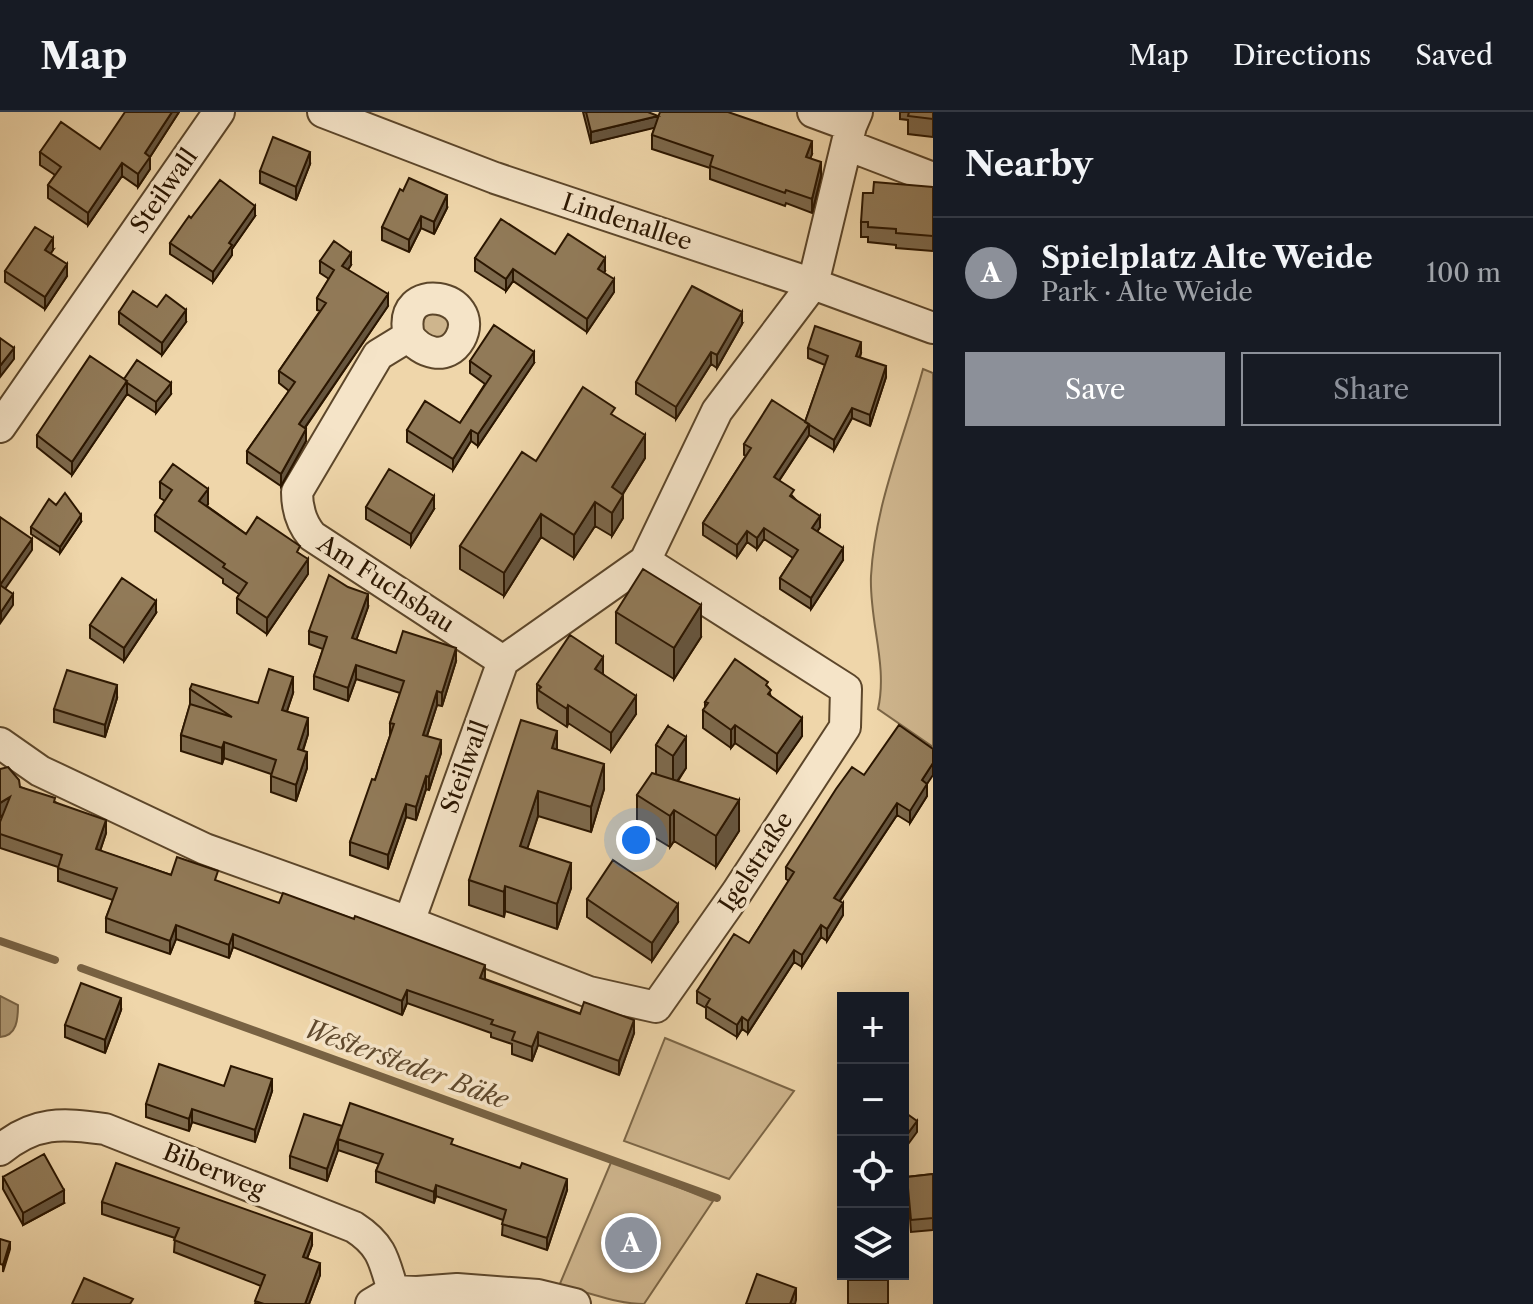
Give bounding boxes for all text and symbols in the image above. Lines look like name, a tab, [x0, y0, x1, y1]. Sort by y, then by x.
text: Map	[40, 32, 128, 79]
text: Map	[1129, 38, 1189, 72]
text: Directions	[1233, 38, 1371, 72]
text: Saved	[1415, 38, 1493, 72]
street label: Steilwall	[124, 143, 203, 239]
text: Nearby	[965, 143, 1093, 185]
street label: Lindenallee	[559, 187, 696, 256]
text: Spielplatz Alte Weide	[1041, 239, 1373, 276]
text: A	[981, 257, 1001, 289]
text: 100 m	[1426, 257, 1501, 289]
text: Park · Alte Weide	[1041, 276, 1253, 308]
button: Save	[965, 352, 1225, 426]
button: Share	[1241, 352, 1501, 426]
street label: Am Fuchsbau	[312, 528, 460, 639]
street label: Steilwall	[434, 716, 495, 817]
street label: Igelstraße	[713, 806, 799, 917]
your location	[616, 820, 656, 860]
map controls	[837, 992, 909, 1280]
button: +	[837, 992, 909, 1064]
water label: Westersteder Bäke	[299, 1012, 514, 1116]
button: −	[837, 1064, 909, 1136]
button: locate	[837, 1136, 909, 1208]
street label: Biberweg	[159, 1137, 270, 1204]
button: layers	[837, 1208, 909, 1280]
pin: A	[605, 1213, 657, 1273]

